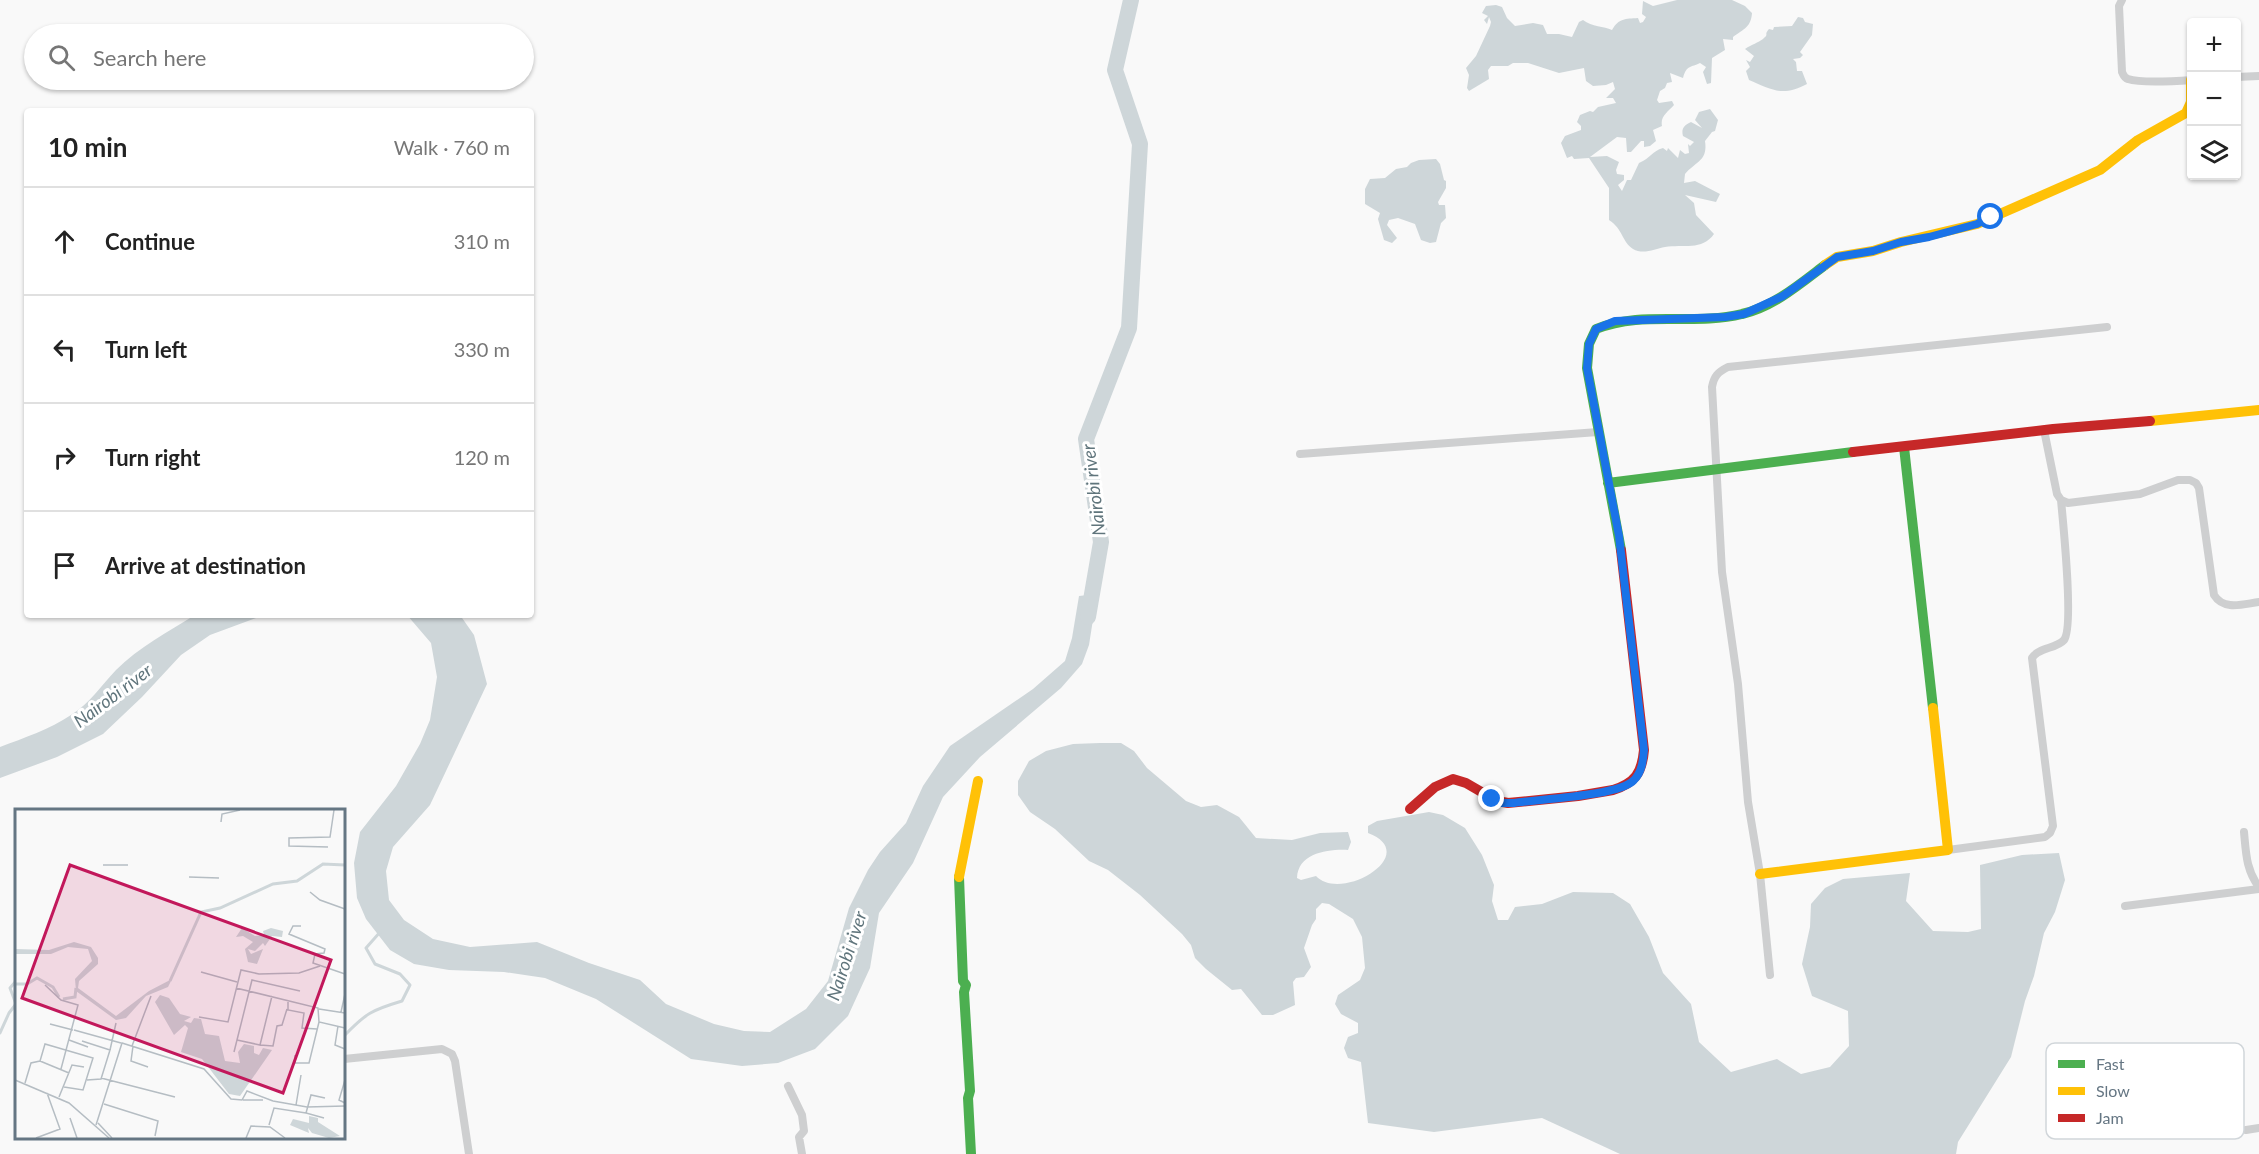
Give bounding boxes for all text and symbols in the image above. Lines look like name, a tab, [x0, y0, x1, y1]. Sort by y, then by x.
map controls	[2187, 18, 2241, 180]
button: +	[2187, 18, 2241, 72]
search box	[24, 24, 534, 90]
icon: search	[45, 41, 78, 74]
text: Search here	[93, 44, 206, 71]
button: −	[2187, 72, 2241, 126]
button: layers	[2187, 126, 2241, 180]
text: 10 min	[48, 131, 128, 163]
text: Walk · 760 m	[394, 135, 510, 159]
route start	[1977, 203, 2003, 229]
icon: ahead	[48, 225, 81, 258]
text: Continue	[105, 228, 195, 255]
text: 310 m	[454, 229, 510, 253]
icon: left	[48, 333, 81, 366]
text: Turn left	[105, 336, 187, 363]
text: 330 m	[454, 337, 510, 361]
icon: right	[48, 441, 81, 474]
water label: Nairobi river	[1076, 442, 1110, 537]
text: Turn right	[105, 444, 200, 471]
text: 120 m	[454, 445, 510, 469]
icon: arrive	[48, 549, 81, 582]
text: Arrive at destination	[105, 552, 306, 579]
water label: Nairobi river	[69, 658, 157, 732]
route end	[1478, 785, 1504, 811]
inset map	[15, 809, 345, 1139]
water label: Nairobi river	[821, 908, 871, 1003]
legend	[2046, 1043, 2244, 1139]
text: Fast	[2096, 1054, 2125, 1073]
text: Slow	[2096, 1081, 2130, 1100]
text: Jam	[2096, 1108, 2124, 1127]

